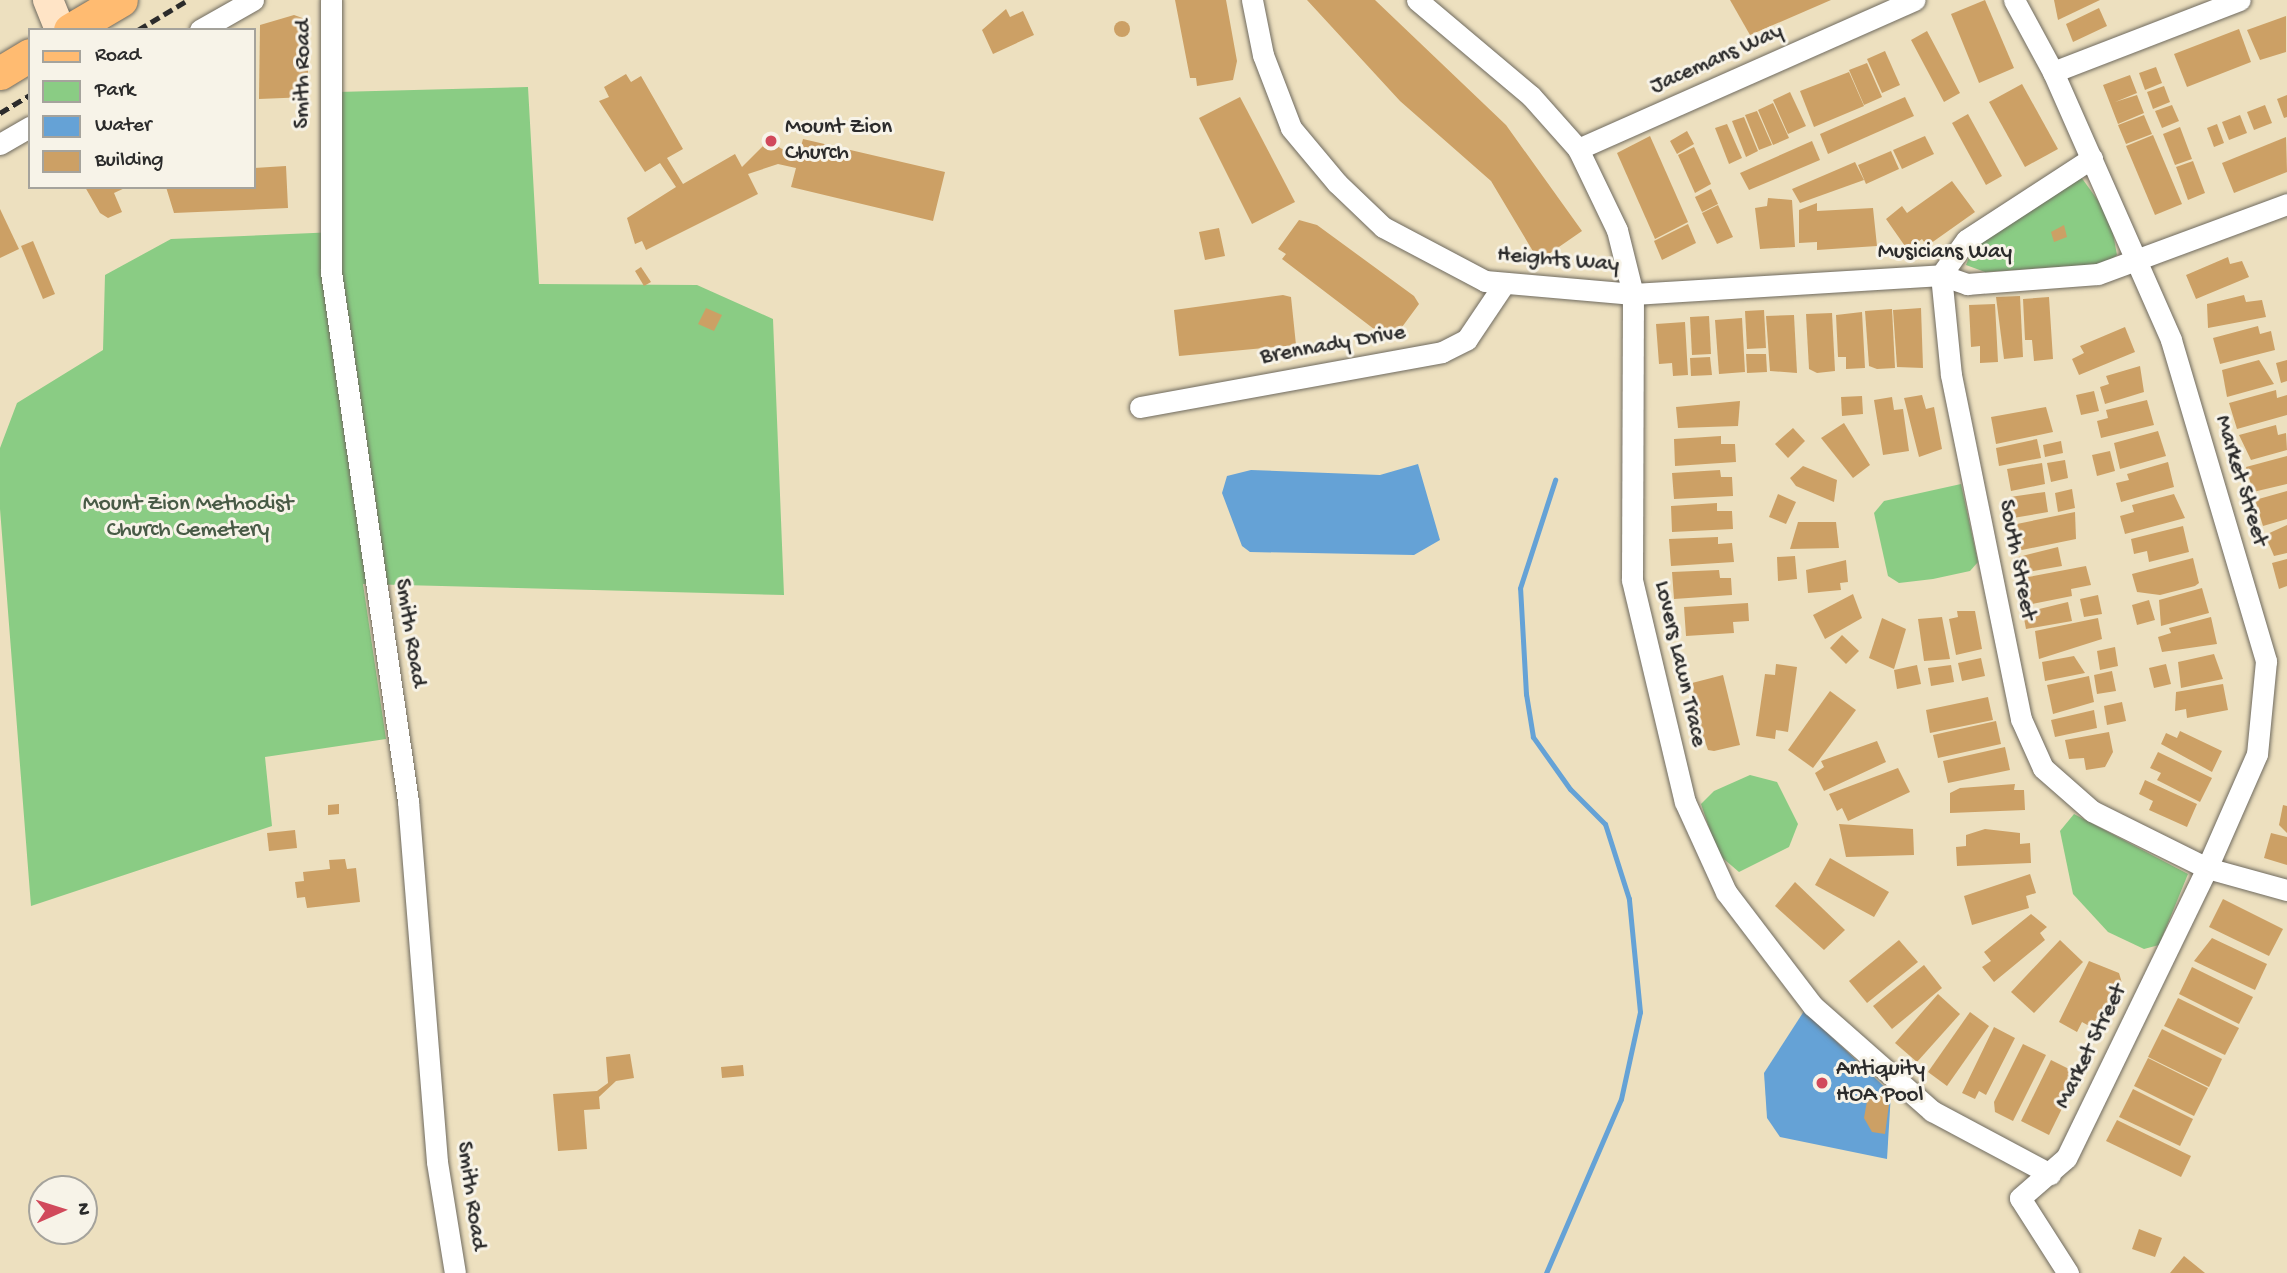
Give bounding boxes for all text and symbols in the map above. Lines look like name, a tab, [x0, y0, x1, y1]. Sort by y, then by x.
street label: Jacemans Way	[1646, 18, 1788, 102]
street label: Smith Road	[289, 19, 319, 129]
legend	[28, 28, 256, 189]
text: Road	[95, 44, 141, 69]
text: Park	[95, 79, 135, 104]
text: Water	[95, 114, 151, 139]
place label: Mount Zion Church	[785, 114, 892, 168]
marker: Mount Zion Church	[763, 133, 779, 149]
text: Building	[95, 149, 164, 174]
street label: Musicians Way	[1878, 239, 2012, 267]
street label: Heights Way	[1496, 242, 1620, 280]
street label: Brennady Drive	[1258, 320, 1408, 372]
street label: Market Street	[2207, 412, 2273, 550]
park label: Mount Zion Methodist Church Cemetery	[83, 491, 293, 545]
street label: South Street	[1991, 498, 2041, 622]
street label: Smith Road	[387, 577, 431, 689]
street label: Lovers Lawn Trace	[1647, 578, 1711, 750]
street label: Market Street	[2050, 980, 2134, 1114]
place label: Antiquity HOA Pool	[1836, 1056, 1925, 1110]
marker: Antiquity HOA Pool	[1814, 1075, 1830, 1091]
street label: Smith Road	[449, 1140, 491, 1252]
north arrow	[28, 1175, 98, 1245]
text: N	[71, 1202, 94, 1216]

